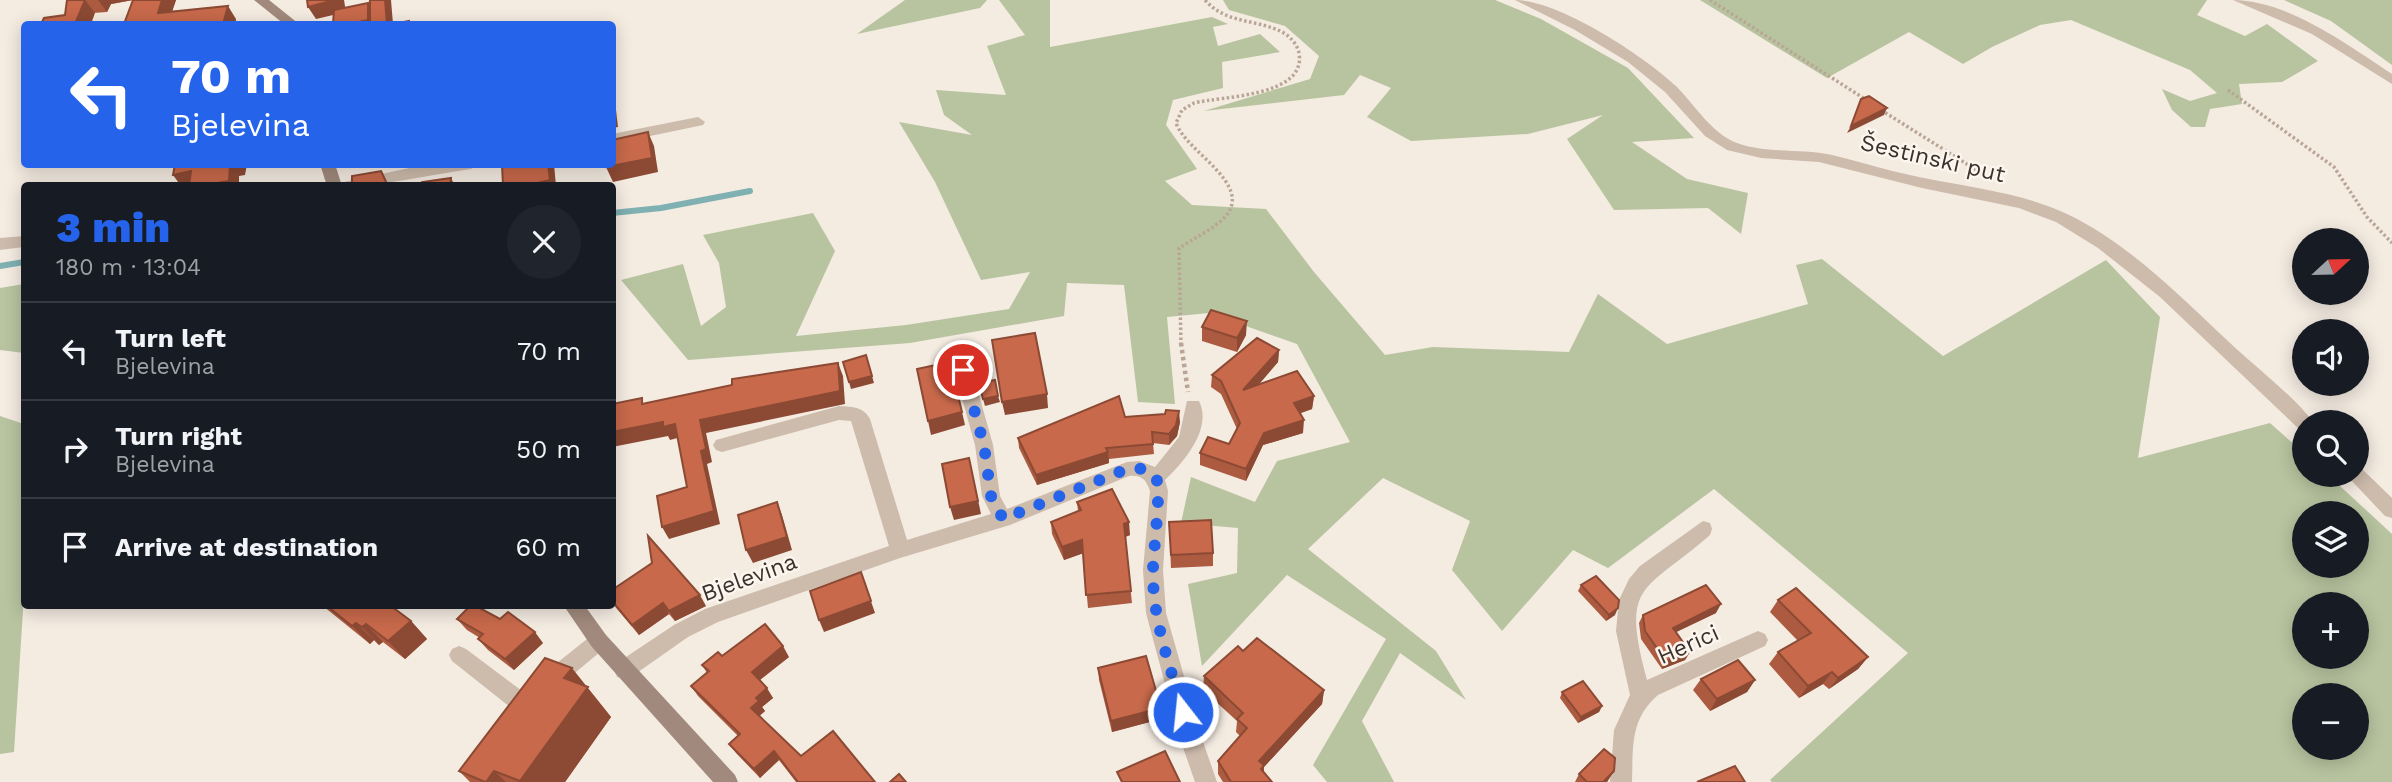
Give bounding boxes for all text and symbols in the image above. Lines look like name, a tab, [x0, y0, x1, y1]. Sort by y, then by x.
text: 70 m	[171, 47, 291, 105]
icon: left	[56, 49, 147, 140]
text: Bjelevina	[171, 106, 310, 144]
street label: Šestinski put	[1858, 128, 2008, 188]
text: 3 min	[56, 203, 170, 252]
button: close	[507, 205, 581, 279]
north arrow	[2292, 228, 2370, 304]
map controls	[2292, 228, 2369, 760]
text: 180 m · 13:04	[56, 254, 201, 281]
button: sound	[2292, 319, 2369, 396]
text: Turn left	[115, 323, 226, 353]
icon: left	[56, 332, 94, 370]
text: 70 m	[517, 336, 581, 366]
pin	[933, 340, 993, 400]
icon: arrive	[944, 351, 982, 389]
text: Bjelevina	[115, 353, 215, 380]
button: search	[2292, 410, 2369, 487]
text: Turn right	[115, 421, 242, 451]
icon: right	[56, 430, 94, 468]
text: 50 m	[516, 434, 581, 464]
text: Bjelevina	[115, 451, 215, 478]
button: layers	[2292, 501, 2369, 578]
icon: arrive	[56, 528, 94, 566]
text: Arrive at destination	[115, 532, 378, 562]
text: 60 m	[515, 532, 581, 562]
street label: Bjelevina	[698, 548, 801, 607]
button: +	[2292, 592, 2369, 669]
street label: Herici	[1653, 619, 1723, 670]
position arrow	[1146, 675, 1220, 749]
button: −	[2292, 683, 2369, 760]

